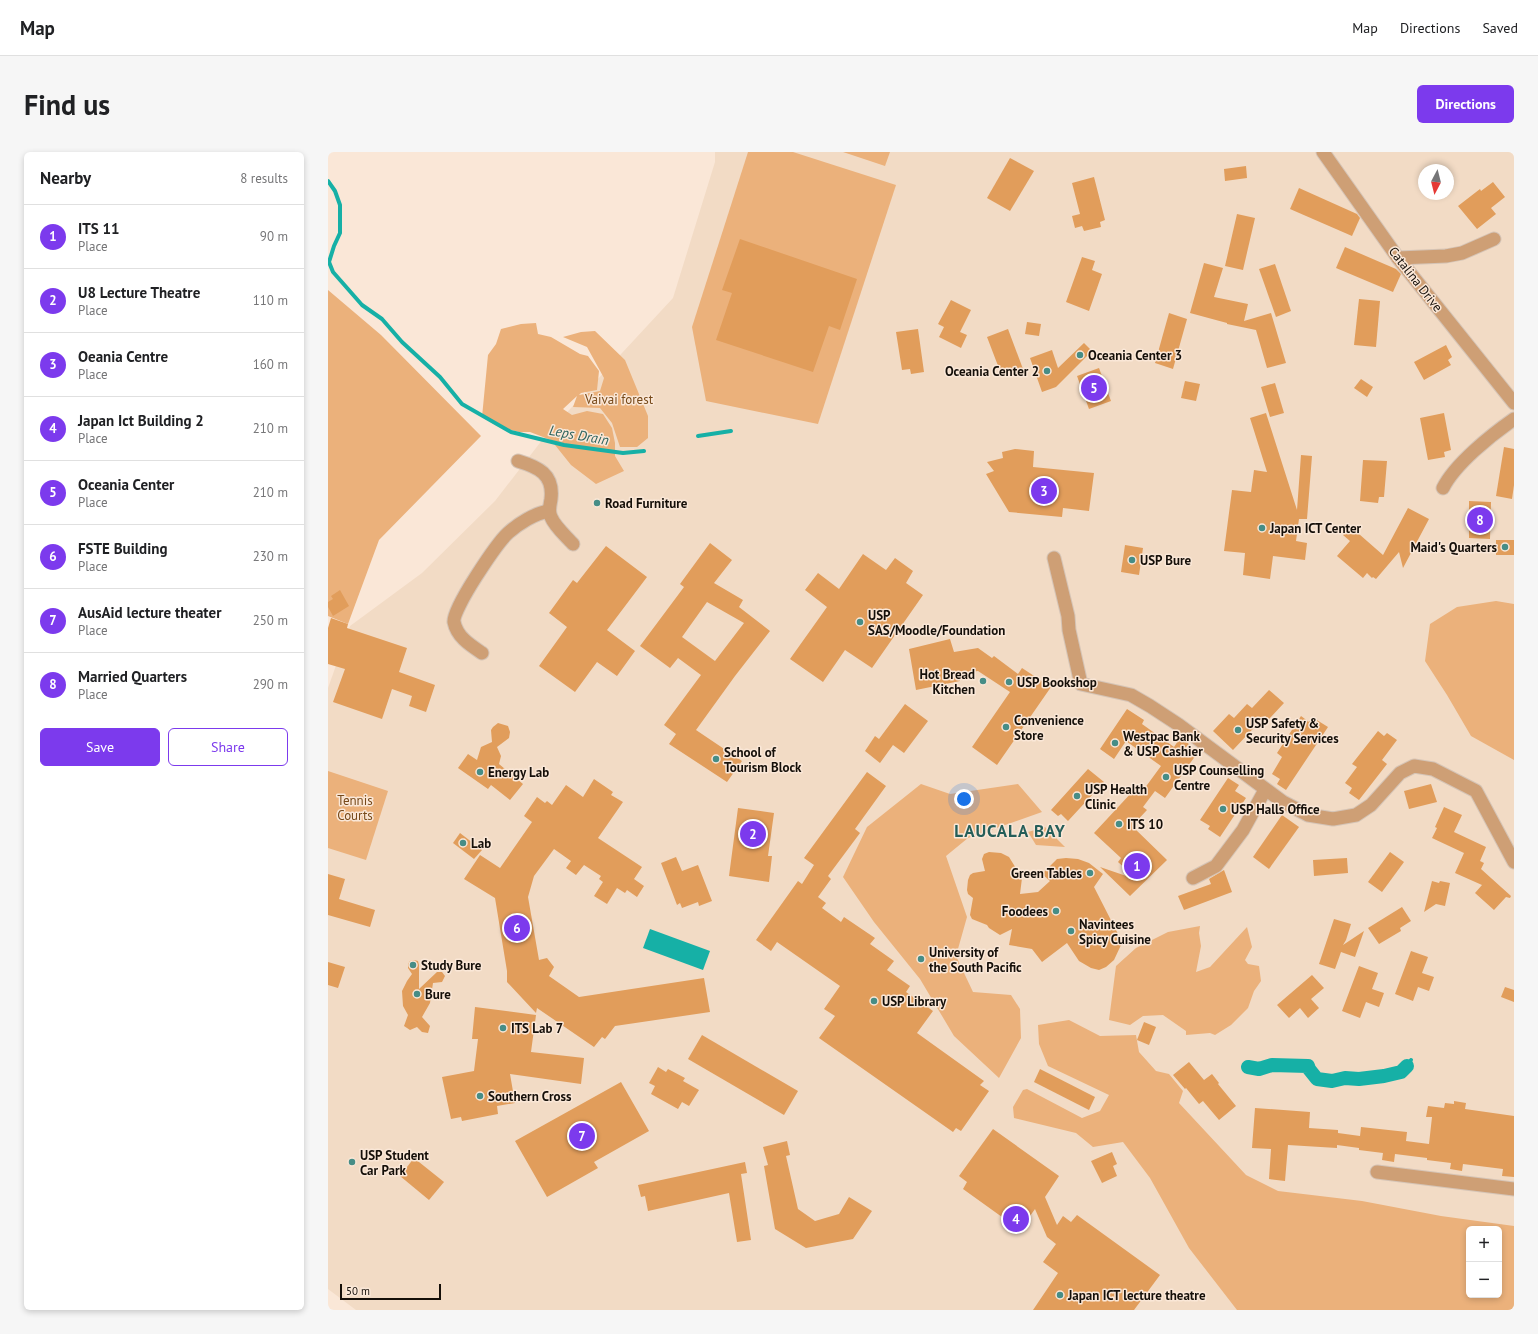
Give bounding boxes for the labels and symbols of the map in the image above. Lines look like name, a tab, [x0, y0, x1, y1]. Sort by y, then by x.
north arrow	[1418, 164, 1454, 200]
street label: Catalina Drive	[1385, 243, 1446, 315]
place label: Oceania Center 3	[1088, 347, 1182, 364]
marker: Oceania Center 3	[1075, 350, 1085, 360]
place label: Oceania Center 2	[945, 363, 1039, 380]
marker: Oceania Center 2	[1042, 366, 1052, 376]
pin: 5	[1081, 373, 1107, 403]
park label: Vaivai forest	[584, 391, 654, 408]
water label: Leps Drain	[548, 421, 610, 449]
pin: 3	[1031, 476, 1057, 506]
place label: Road Furniture	[605, 495, 688, 512]
marker: Road Furniture	[592, 498, 602, 508]
pin: 8	[1467, 505, 1493, 535]
place label: Japan ICT Center	[1269, 520, 1362, 537]
marker: Japan ICT Center	[1257, 523, 1267, 533]
place label: Maid's Quarters	[1410, 539, 1498, 556]
marker: Maid's Quarters	[1500, 542, 1510, 552]
place label: USP Bure	[1140, 552, 1191, 569]
marker: USP Bure	[1127, 555, 1137, 565]
place label: USP SAS/Moodle/Foundation	[868, 607, 1005, 639]
marker: USP SAS/Moodle/Foundation	[855, 617, 865, 627]
place label: Hot Bread Kitchen	[919, 666, 975, 698]
place label: USP Bookshop	[1017, 674, 1097, 691]
marker: Hot Bread Kitchen	[978, 676, 988, 686]
marker: USP Bookshop	[1004, 677, 1014, 687]
place label: Convenience Store	[1014, 712, 1084, 744]
place label: USP Safety & Security Services	[1246, 715, 1339, 747]
marker: Convenience Store	[1001, 722, 1011, 732]
marker: USP Safety & Security Services	[1233, 725, 1243, 735]
place label: Westpac Bank & USP Cashier	[1123, 728, 1203, 760]
marker: Westpac Bank & USP Cashier	[1110, 738, 1120, 748]
place label: School of Tourism Block	[724, 744, 802, 776]
marker: School of Tourism Block	[711, 754, 721, 764]
place label: USP Counselling Centre	[1174, 762, 1264, 794]
place label: Energy Lab	[488, 764, 549, 781]
marker: Energy Lab	[475, 767, 485, 777]
marker: USP Counselling Centre	[1161, 772, 1171, 782]
place label: USP Health Clinic	[1085, 781, 1147, 813]
your location	[954, 789, 974, 809]
marker: USP Health Clinic	[1072, 791, 1082, 801]
park label: Tennis Courts	[337, 792, 373, 824]
place label: USP Halls Office	[1231, 801, 1320, 818]
marker: USP Halls Office	[1218, 804, 1228, 814]
place label: ITS 10	[1127, 816, 1163, 833]
pin: 2	[740, 819, 766, 849]
marker: ITS 10	[1114, 819, 1124, 829]
district label: LAUCALA BAY	[954, 820, 1066, 842]
place label: Lab	[471, 835, 491, 852]
marker: Lab	[458, 838, 468, 848]
pin: 1	[1124, 851, 1150, 881]
place label: Green Tables	[1011, 865, 1082, 882]
marker: Green Tables	[1085, 868, 1095, 878]
place label: Foodees	[1002, 903, 1049, 920]
marker: Foodees	[1051, 906, 1061, 916]
pin: 6	[504, 913, 530, 943]
place label: Navintees Spicy Cuisine	[1079, 916, 1151, 948]
marker: Navintees Spicy Cuisine	[1066, 926, 1076, 936]
place label: University of the South Pacific	[929, 944, 1022, 976]
marker: University of the South Pacific	[916, 954, 926, 964]
place label: Study Bure	[421, 957, 482, 974]
marker: Study Bure	[408, 960, 418, 970]
place label: Bure	[425, 986, 451, 1003]
marker: Bure	[412, 989, 422, 999]
place label: USP Library	[882, 993, 947, 1010]
marker: USP Library	[869, 996, 879, 1006]
place label: ITS Lab 7	[511, 1020, 563, 1037]
marker: ITS Lab 7	[498, 1023, 508, 1033]
place label: Southern Cross	[488, 1088, 572, 1105]
marker: Southern Cross	[475, 1091, 485, 1101]
pin: 7	[569, 1121, 595, 1151]
place label: USP Student Car Park	[360, 1147, 429, 1179]
marker: USP Student Car Park	[347, 1157, 357, 1167]
pin: 4	[1003, 1204, 1029, 1234]
scale bar	[340, 1282, 441, 1301]
place label: Japan ICT lecture theatre	[1067, 1287, 1206, 1304]
marker: Japan ICT lecture theatre	[1055, 1290, 1065, 1300]

